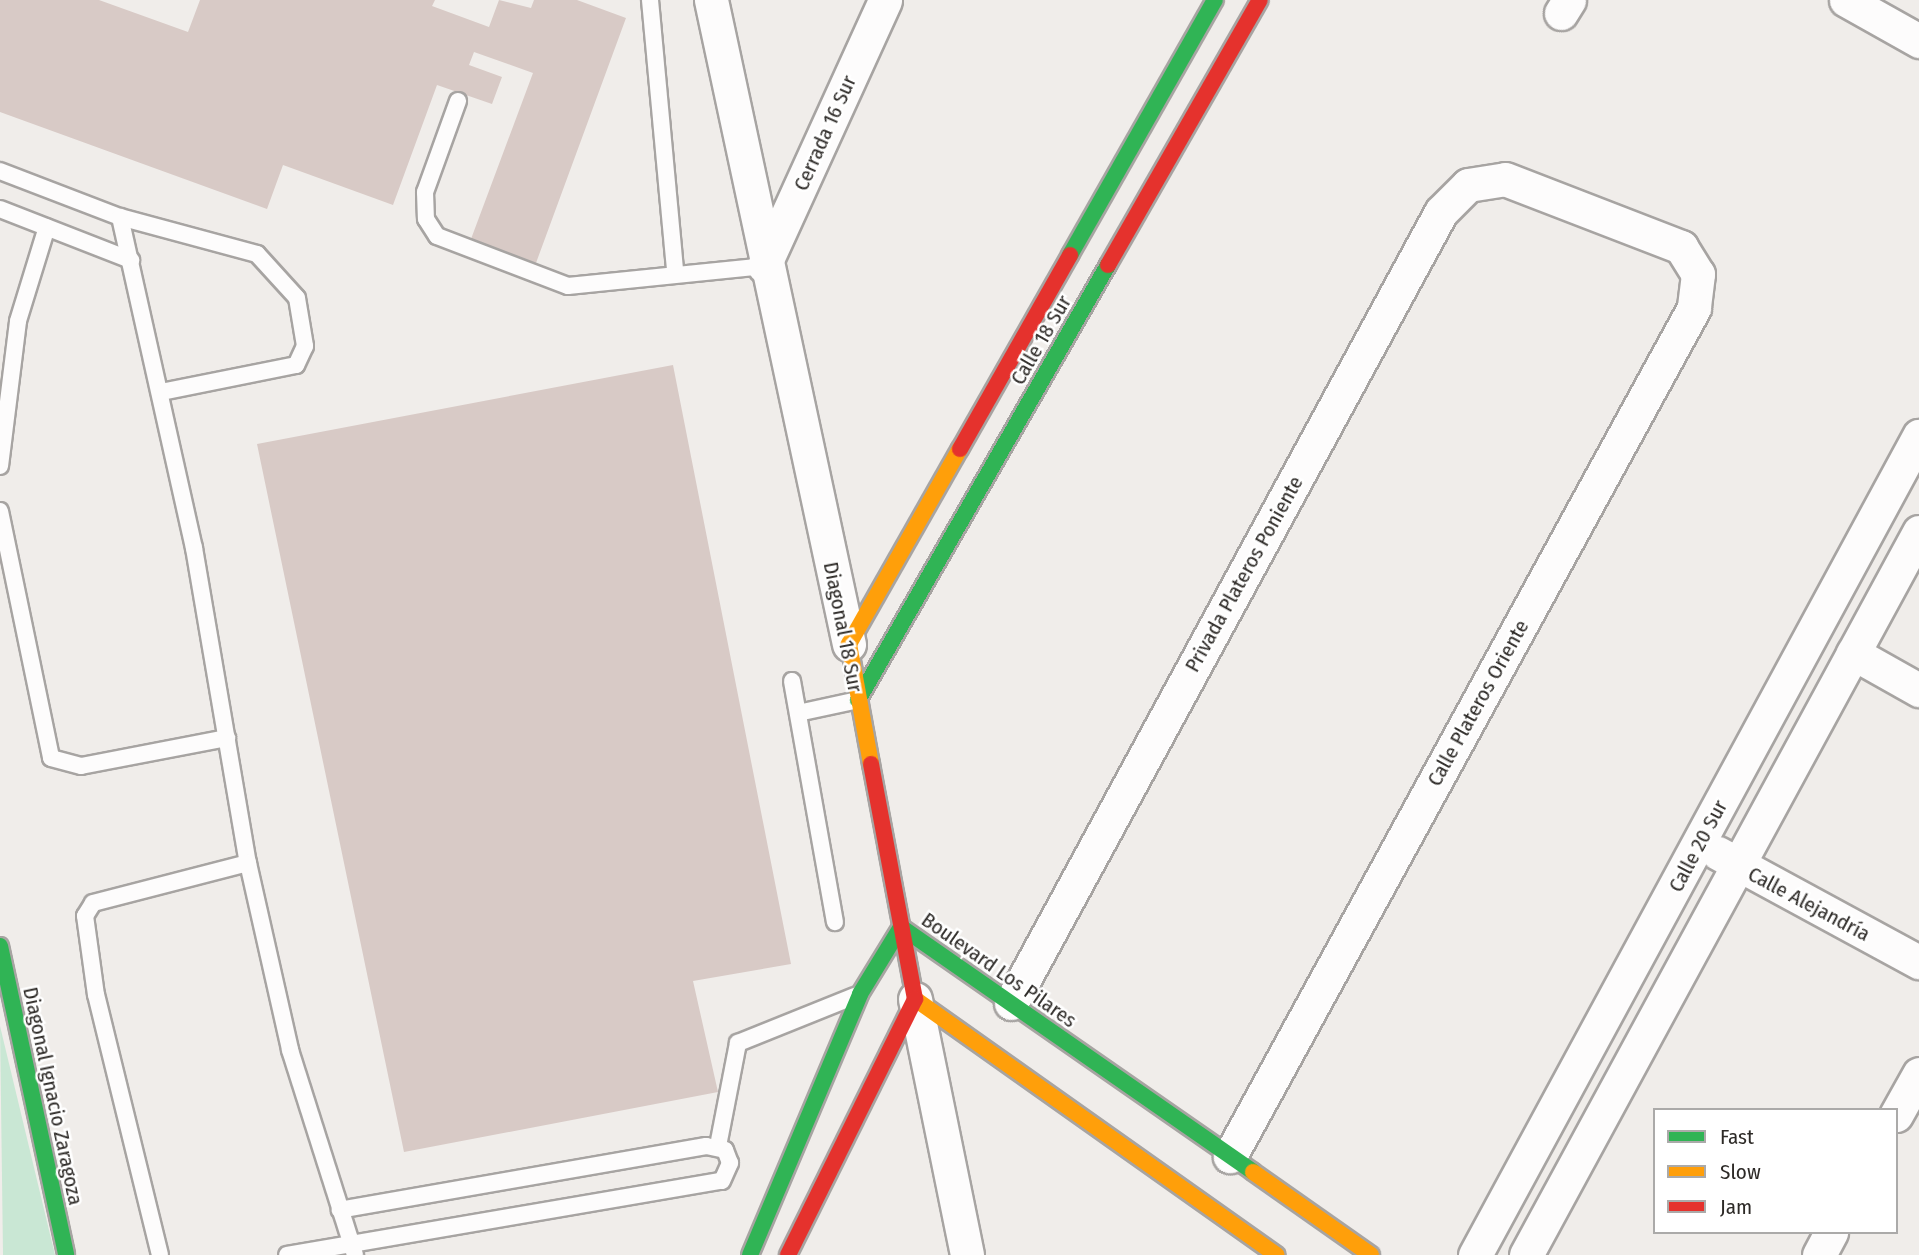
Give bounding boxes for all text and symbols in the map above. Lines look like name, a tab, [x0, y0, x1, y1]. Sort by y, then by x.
street label: Cerrada 16 Sur	[788, 71, 862, 195]
street label: Calle 18 Sur	[1005, 291, 1077, 389]
street label: Privada Plateros Poniente	[1180, 472, 1308, 676]
street label: Diagonal 18 Sur	[818, 560, 868, 694]
street label: Calle Plateros Oriente	[1422, 615, 1534, 791]
street label: Calle 20 Sur	[1663, 796, 1733, 896]
street label: Calle Alejandría	[1744, 861, 1874, 947]
street label: Boulevard Los Pilares	[917, 907, 1081, 1033]
street label: Diagonal Ignacio Zaragoza	[18, 985, 88, 1207]
legend	[1653, 1108, 1898, 1234]
text: Fast	[1720, 1124, 1754, 1150]
text: Slow	[1720, 1159, 1761, 1185]
text: Jam	[1720, 1194, 1752, 1220]

